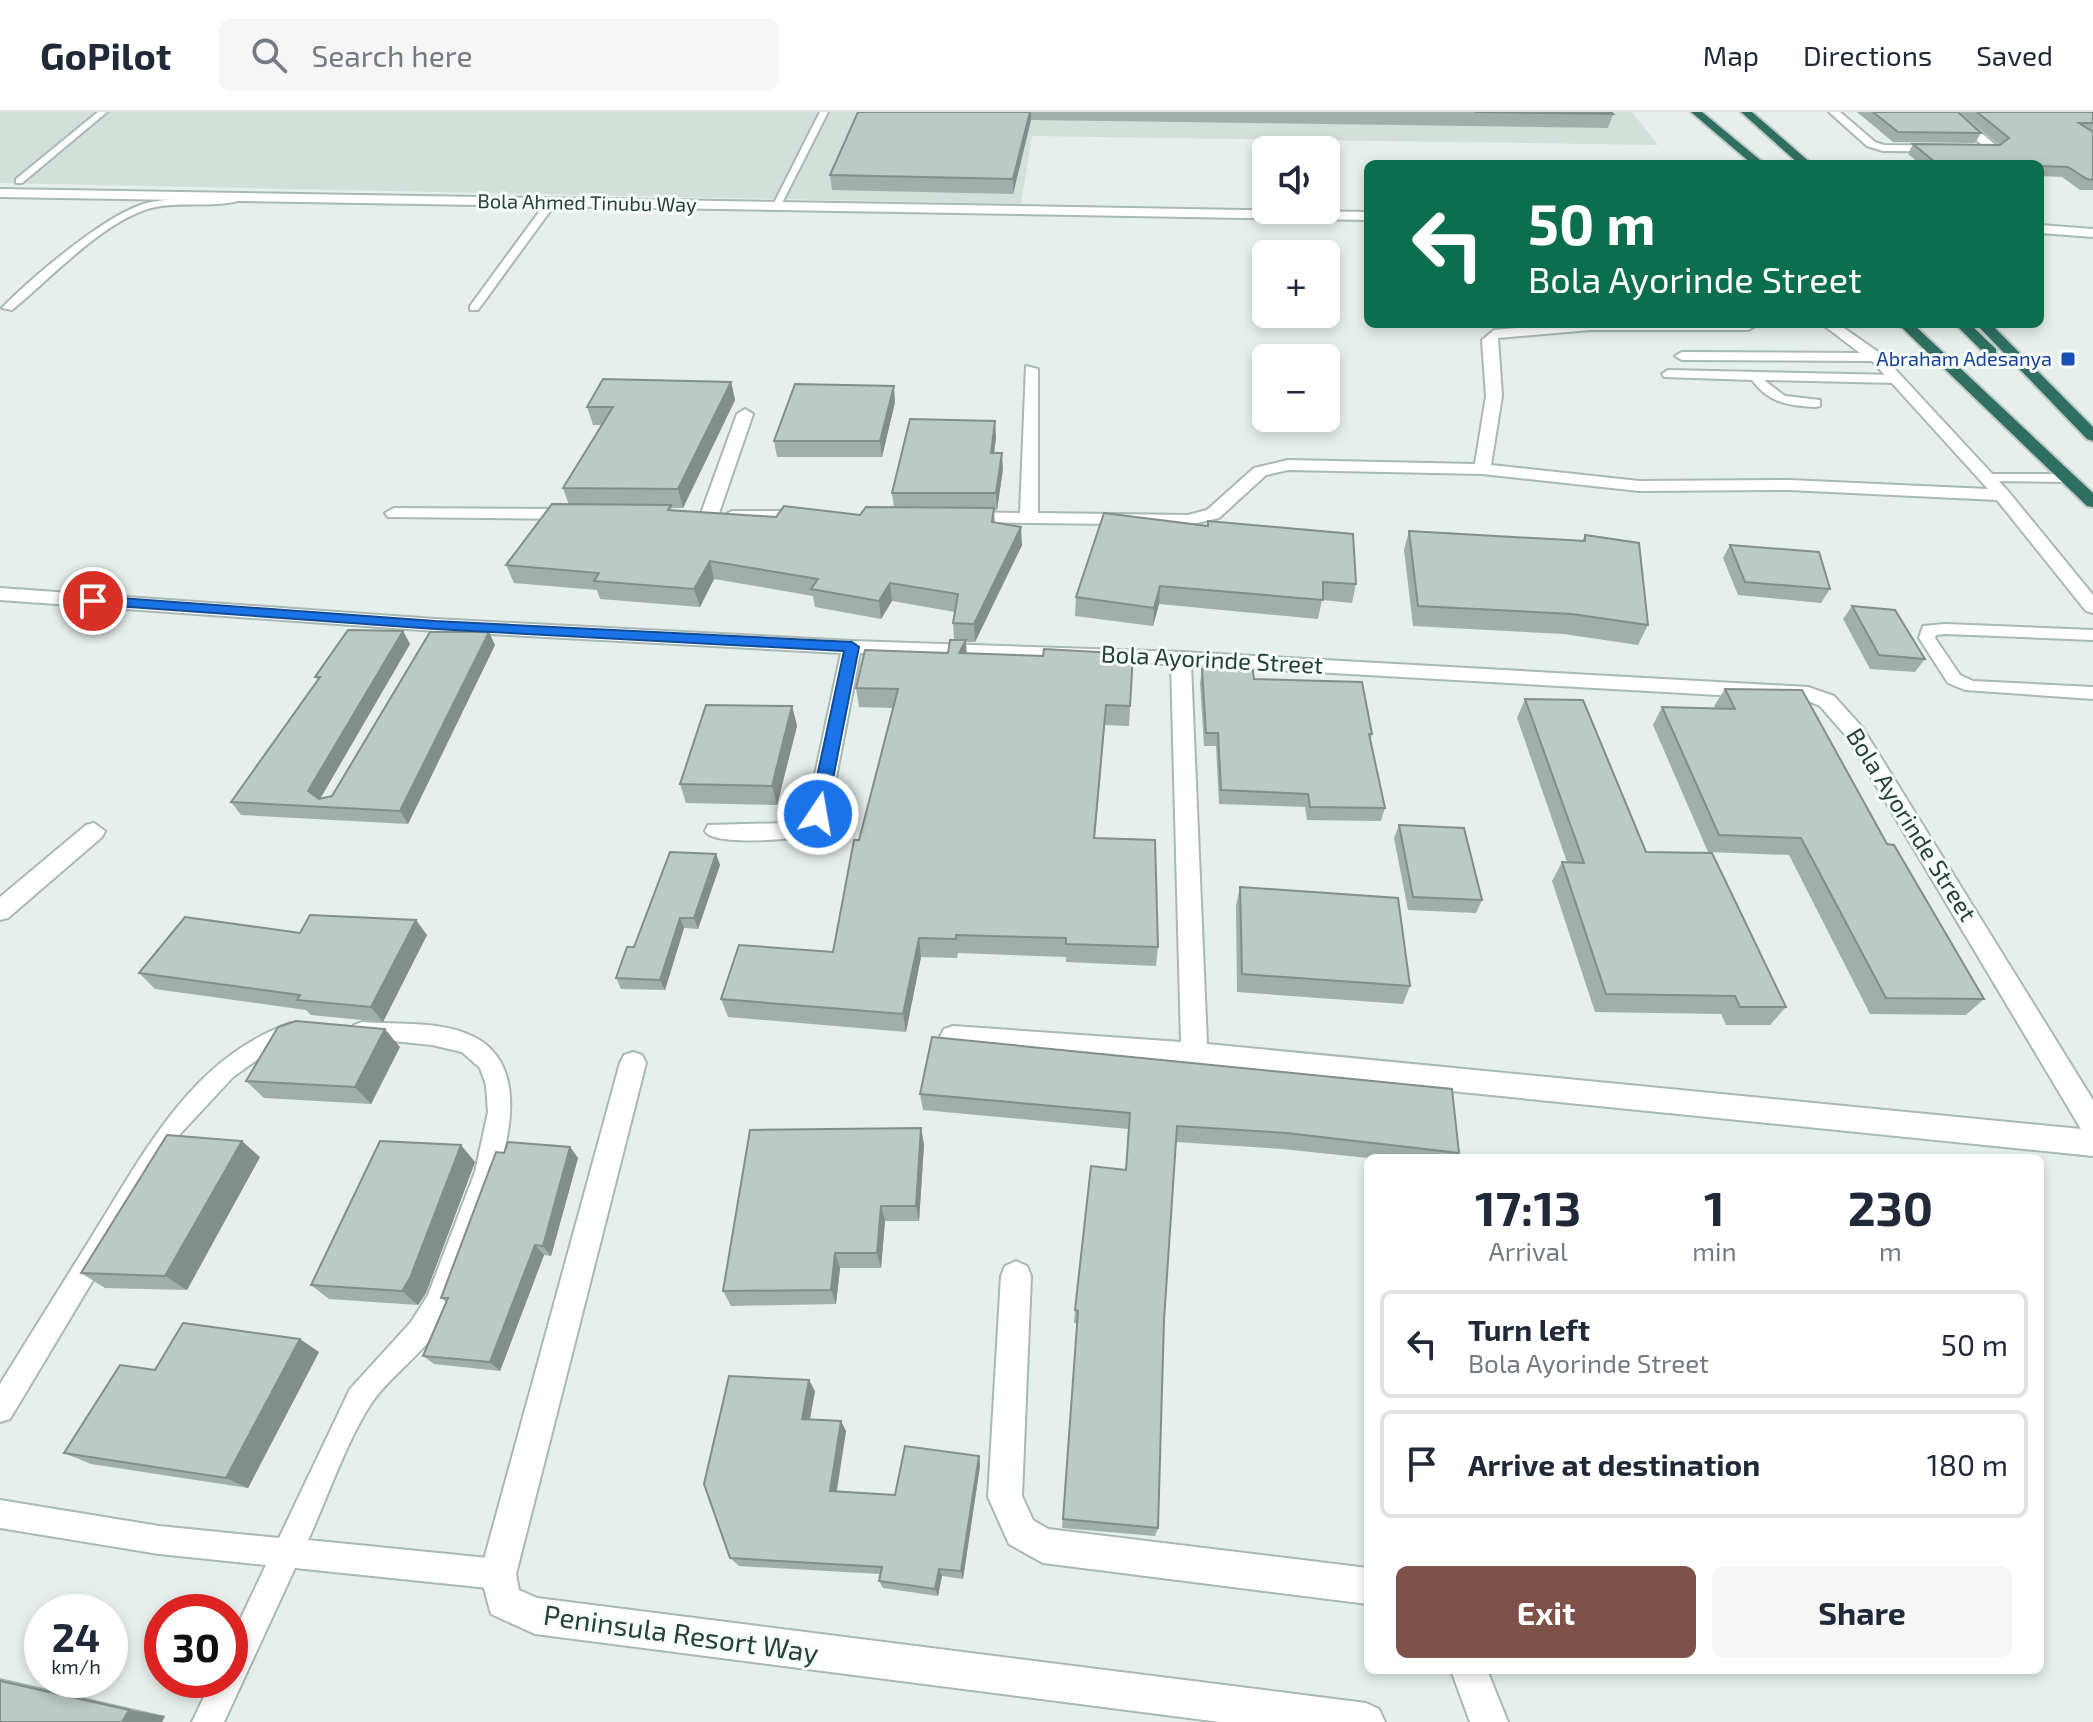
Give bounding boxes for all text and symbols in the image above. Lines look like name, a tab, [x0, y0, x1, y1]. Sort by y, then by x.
search box	[219, 19, 779, 91]
text: GoPilot	[40, 32, 171, 78]
icon: search	[247, 33, 291, 77]
text: Search here	[311, 37, 473, 73]
text: Map	[1703, 38, 1759, 72]
text: Directions	[1803, 38, 1932, 72]
text: Saved	[1976, 38, 2053, 72]
map controls	[1252, 136, 1340, 432]
button: sound	[1252, 136, 1340, 224]
street label: Bola Ahmed Tinubu Way	[477, 188, 697, 216]
text: 50 m	[1528, 189, 1656, 256]
icon: left	[1396, 192, 1500, 296]
button: +	[1252, 240, 1340, 328]
text: Bola Ayorinde Street	[1528, 257, 1862, 300]
button: −	[1252, 344, 1340, 432]
place label: Abraham Adesanya	[1876, 346, 2052, 370]
marker: Abraham Adesanya	[2059, 350, 2077, 368]
pin	[59, 567, 127, 635]
icon: arrive	[71, 579, 115, 623]
street label: Bola Ayorinde Street	[1100, 638, 1324, 679]
street label: Bola Ayorinde Street	[1841, 722, 1984, 926]
position arrow	[776, 772, 860, 856]
text: 17:13	[1475, 1178, 1581, 1236]
text: 1	[1704, 1178, 1725, 1236]
text: 230	[1848, 1178, 1933, 1236]
text: Arrival	[1489, 1235, 1568, 1266]
text: min	[1692, 1235, 1737, 1266]
text: m	[1879, 1235, 1902, 1266]
text: Turn left	[1468, 1311, 1590, 1347]
icon: left	[1400, 1322, 1444, 1366]
text: 50 m	[1941, 1326, 2008, 1362]
text: Bola Ayorinde Street	[1468, 1347, 1709, 1378]
icon: arrive	[1400, 1442, 1444, 1486]
text: Arrive at destination	[1468, 1446, 1760, 1482]
text: 180 m	[1927, 1446, 2008, 1482]
button: Exit	[1396, 1566, 1696, 1658]
button: Share	[1712, 1566, 2012, 1658]
speed limit sign: 30	[144, 1594, 248, 1698]
street label: Peninsula Resort Way	[541, 1597, 821, 1669]
text: 24	[52, 1612, 100, 1660]
text: km/h	[51, 1654, 101, 1678]

